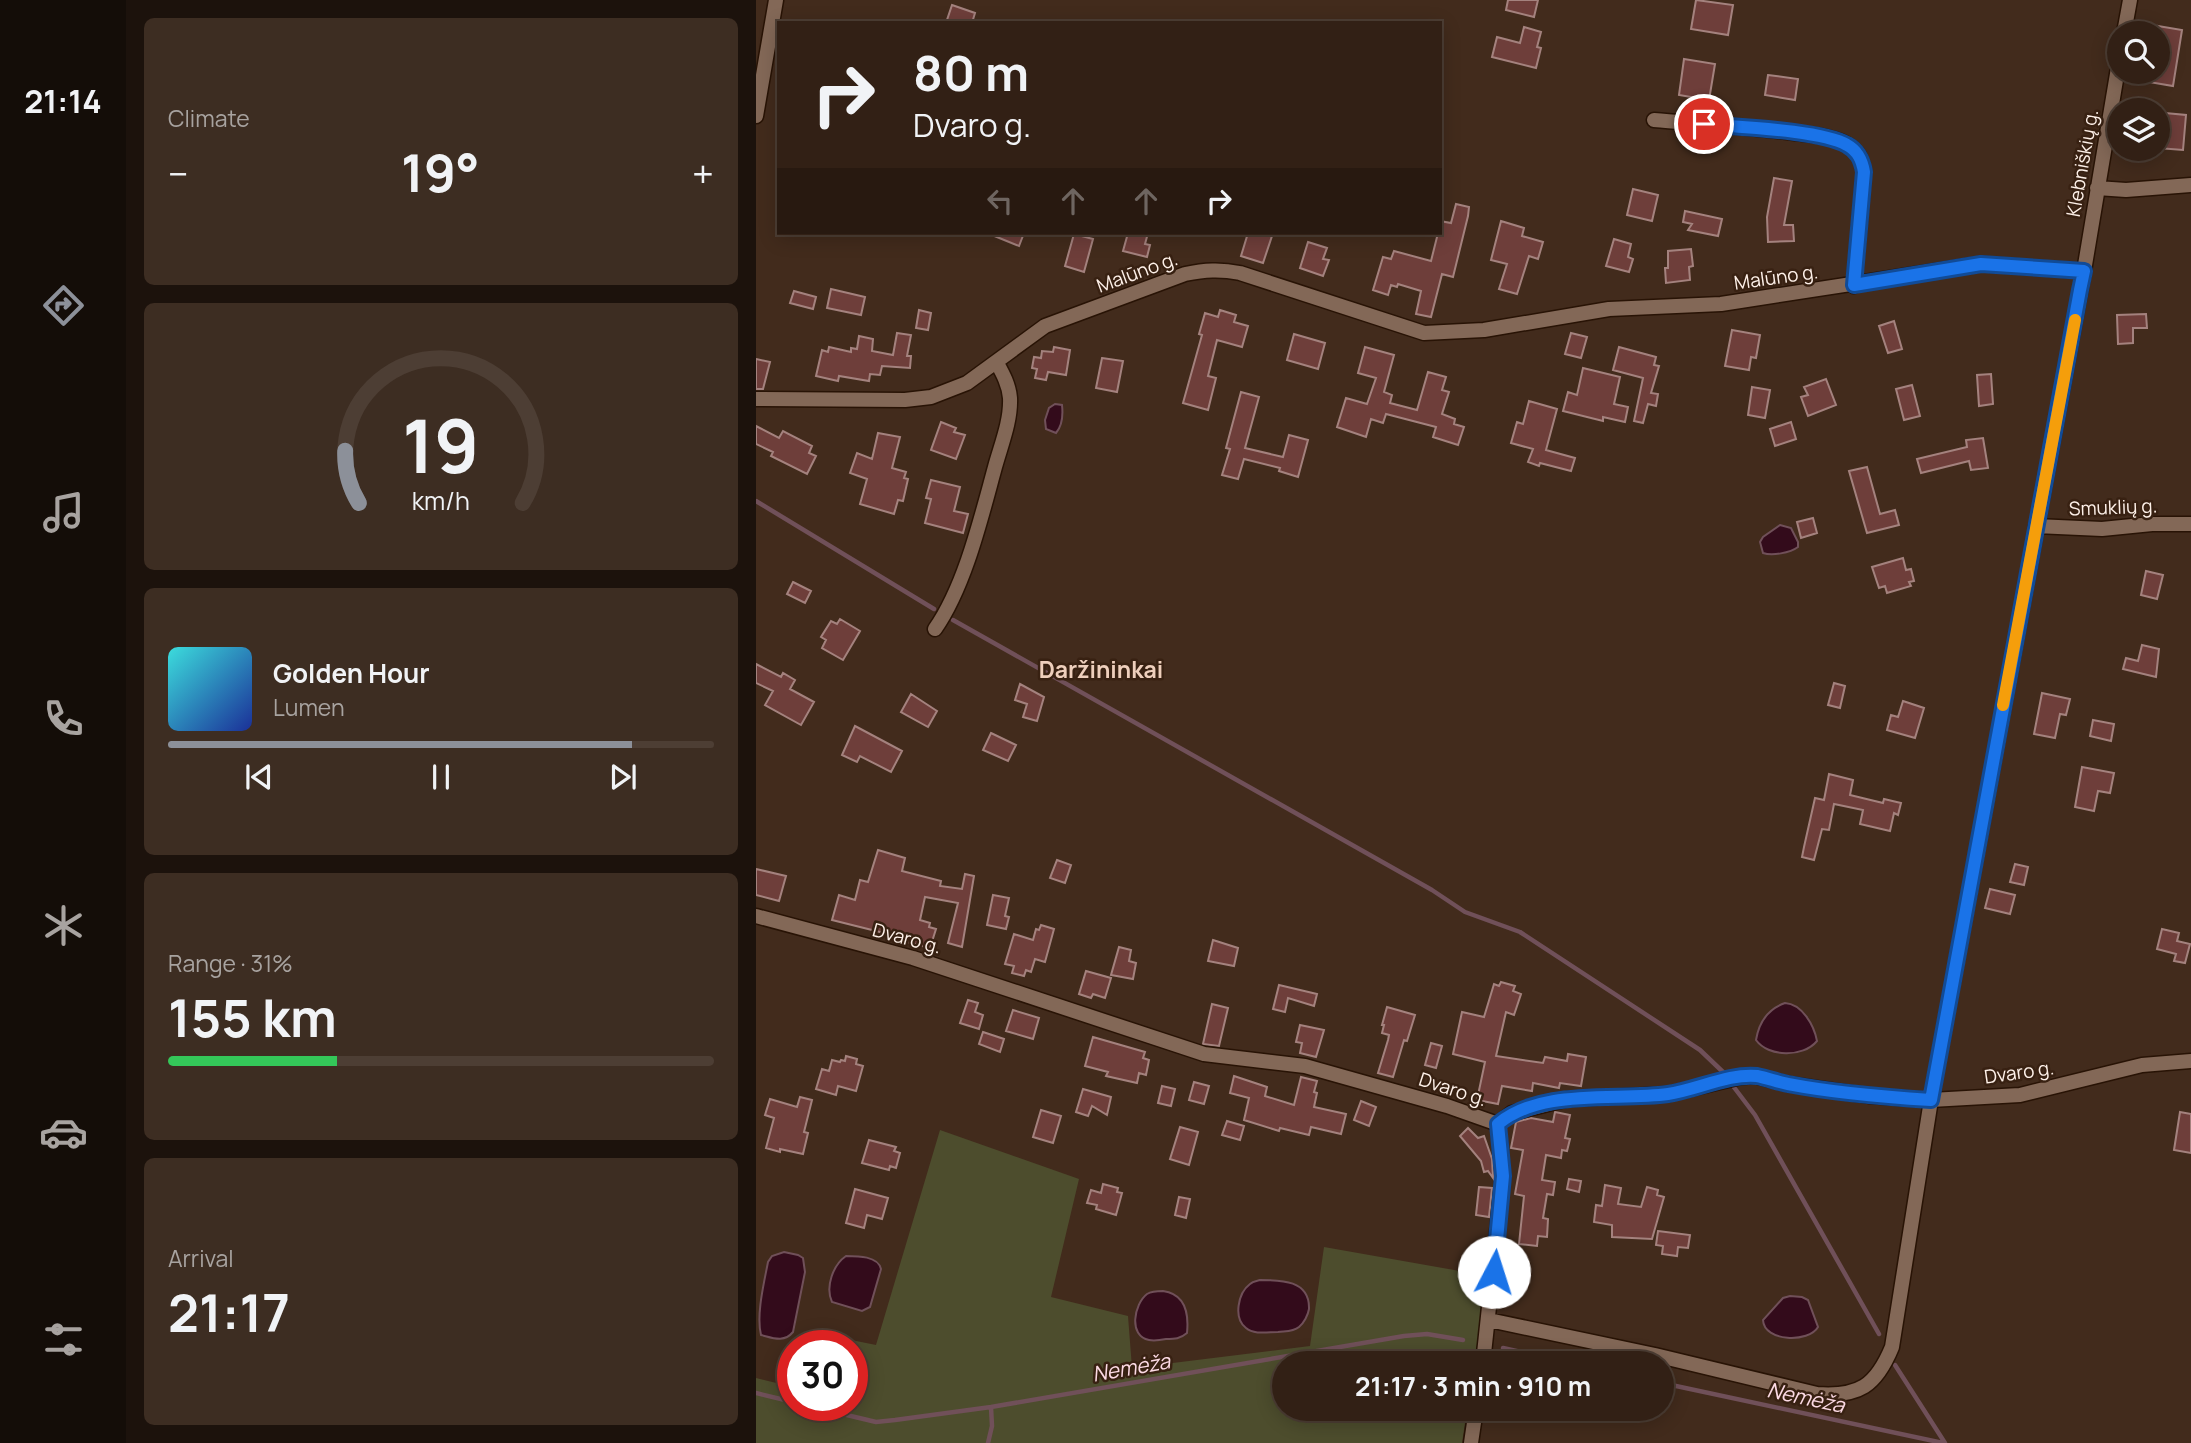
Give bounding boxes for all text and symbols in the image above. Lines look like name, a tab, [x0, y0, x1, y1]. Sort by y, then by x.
map controls	[2107, 21, 2170, 161]
button: search	[2107, 21, 2170, 84]
text: 80 m	[913, 39, 1029, 106]
icon: right	[798, 49, 889, 140]
text: 21:14	[24, 79, 102, 123]
pin	[1674, 94, 1734, 154]
button: layers	[2107, 98, 2170, 161]
text: Climate	[168, 102, 250, 134]
text: Dvaro g.	[913, 103, 1031, 147]
icon: arrive	[1685, 105, 1723, 143]
street label: Klebniškių g.	[2060, 107, 2104, 219]
text: 19°	[401, 137, 480, 208]
text: −	[168, 147, 189, 199]
text: +	[692, 147, 714, 199]
icon: left	[981, 182, 1019, 220]
icon: ahead	[1054, 182, 1092, 220]
icon: ahead	[1127, 182, 1165, 220]
icon: right	[1200, 182, 1238, 220]
street label: Malūno g.	[1093, 245, 1181, 299]
street label: Malūno g.	[1732, 258, 1820, 296]
icon: directions	[39, 281, 88, 330]
text: 19	[402, 395, 480, 495]
text: km/h	[412, 482, 470, 517]
icon: music	[39, 488, 88, 537]
street label: Smuklių g.	[2068, 492, 2158, 522]
district label: Daržininkai	[1039, 653, 1163, 685]
text: Golden Hour	[273, 655, 430, 691]
text: Lumen	[273, 691, 345, 723]
icon: phone	[39, 694, 88, 743]
icon: previous	[240, 758, 278, 796]
icon: pause	[422, 758, 460, 796]
icon: next	[604, 758, 642, 796]
icon: climate	[39, 901, 88, 950]
street label: Dvaro g.	[870, 916, 944, 960]
text: Range · 31%	[168, 947, 293, 979]
text: 155 km	[168, 982, 337, 1053]
street label: Dvaro g.	[1982, 1054, 2056, 1090]
street label: Dvaro g.	[1416, 1066, 1490, 1112]
icon: car	[39, 1108, 88, 1157]
position arrow	[1457, 1235, 1531, 1309]
text: Arrival	[168, 1242, 234, 1274]
text: 21:17	[168, 1277, 290, 1348]
icon: filters	[39, 1315, 88, 1364]
speed limit sign: 30	[777, 1330, 868, 1421]
water label: Nemėža	[1090, 1346, 1173, 1388]
text: 21:17 · 3 min · 910 m	[1355, 1368, 1591, 1404]
water label: Nemėža	[1765, 1375, 1849, 1419]

